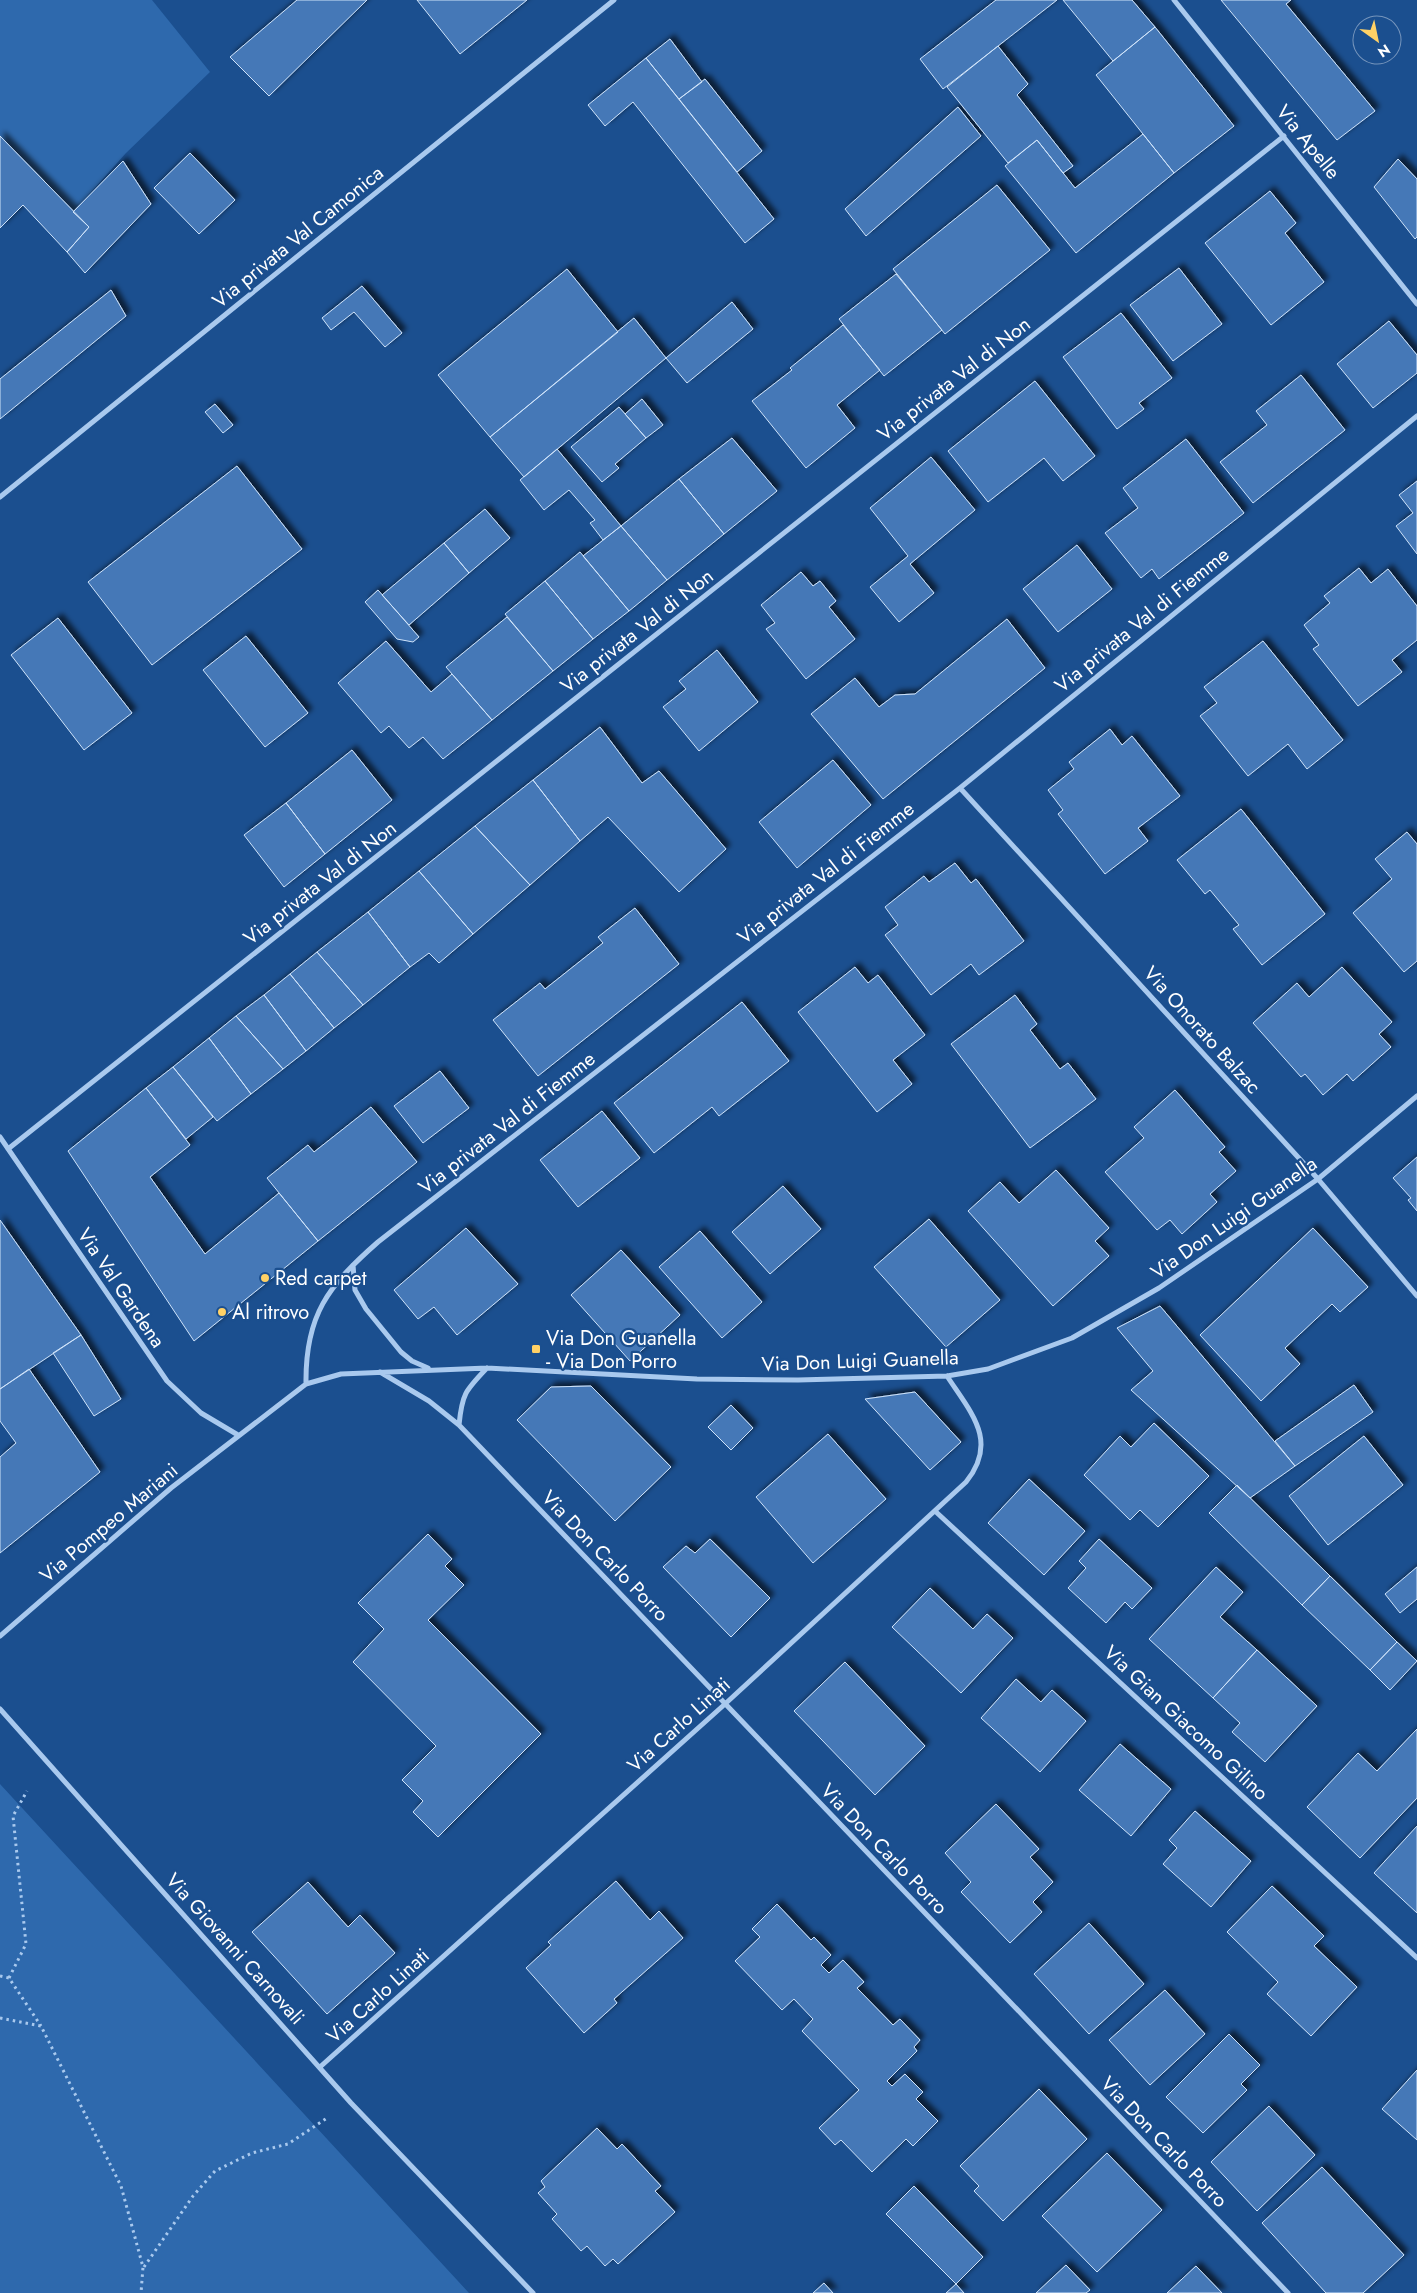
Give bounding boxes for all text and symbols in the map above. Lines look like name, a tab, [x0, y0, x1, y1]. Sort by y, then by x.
north arrow	[1352, 15, 1402, 65]
text: N	[1374, 39, 1394, 62]
street label: Via Apelle	[1269, 99, 1347, 185]
street label: Via privata Val Camonica	[206, 159, 390, 315]
street label: Via privata Val di Non	[871, 310, 1037, 448]
street label: Via privata Val di Fiemme	[1048, 540, 1236, 700]
street label: Via privata Val di Non	[554, 562, 720, 700]
street label: Via privata Val di Fiemme	[731, 795, 921, 951]
street label: Via privata Val di Non	[237, 814, 403, 952]
street label: Via Onorato Balzac	[1137, 960, 1267, 1100]
street label: Via privata Val di Fiemme	[412, 1045, 602, 1201]
street label: Via Don Luigi Guanella	[1145, 1150, 1323, 1286]
street label: Via Val Gardena	[70, 1222, 172, 1354]
place label: Red carpet	[275, 1264, 367, 1293]
marker: Red carpet	[259, 1272, 271, 1284]
place label: Al ritrovo	[232, 1298, 309, 1327]
marker: Al ritrovo	[216, 1306, 228, 1318]
place label: Via Don Guanella - Via Don Porro	[546, 1324, 696, 1376]
marker: Via Don Guanella - Via Don Porro	[530, 1343, 542, 1355]
street label: Via Don Luigi Guanella	[761, 1343, 959, 1379]
street label: Via Pompeo Mariani	[34, 1456, 184, 1590]
street label: Via Don Carlo Porro	[535, 1484, 675, 1628]
street label: Via Gian Giacomo Gilino	[1097, 1639, 1275, 1807]
street label: Via Carlo Linati	[621, 1671, 737, 1779]
street label: Via Don Carlo Porro	[814, 1777, 954, 1921]
street label: Via Giovanni Carnovali	[159, 1867, 311, 2031]
street label: Via Carlo Linati	[320, 1942, 436, 2050]
street label: Via Don Carlo Porro	[1094, 2070, 1234, 2214]

